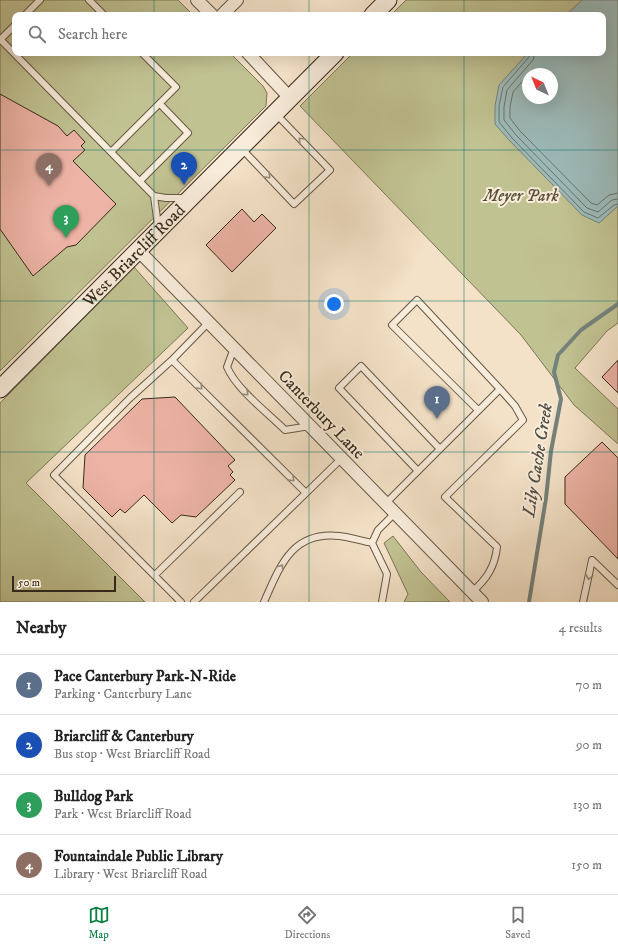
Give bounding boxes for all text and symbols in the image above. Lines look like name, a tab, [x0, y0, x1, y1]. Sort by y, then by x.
search box	[12, 12, 606, 56]
icon: search	[26, 23, 48, 45]
text: Search here	[58, 25, 127, 44]
north arrow	[522, 68, 558, 104]
one-way arrow	[298, 137, 306, 145]
pin: 2	[171, 152, 197, 185]
pin: 4	[36, 153, 62, 186]
one-way arrow	[263, 171, 270, 179]
park label: Meyer Park	[482, 185, 560, 207]
street label: West Briarcliff Road	[77, 199, 191, 313]
pin: 3	[53, 205, 79, 238]
your location	[324, 294, 344, 314]
street label: Canterbury Lane	[273, 365, 369, 464]
one-way arrow	[195, 383, 203, 390]
pin: 1	[424, 386, 450, 419]
one-way arrow	[241, 388, 249, 396]
water label: Lily Cache Creek	[518, 401, 558, 519]
one-way arrow	[287, 474, 295, 482]
one-way arrow	[276, 564, 284, 571]
scale bar	[12, 574, 116, 593]
one-way arrow	[585, 574, 593, 580]
text: 50 m	[18, 576, 40, 590]
text: Nearby	[16, 617, 66, 639]
text: 4 results	[559, 620, 602, 636]
text: Pace Canterbury Park-N-Ride	[54, 667, 236, 686]
text: 1	[27, 677, 31, 693]
text: 70 m	[576, 677, 602, 693]
text: Parking · Canterbury Lane	[54, 686, 192, 702]
text: Briarcliff & Canterbury	[54, 727, 194, 746]
text: 2	[26, 737, 32, 753]
text: 90 m	[576, 737, 602, 753]
text: Bus stop · West Briarcliff Road	[54, 746, 210, 762]
text: Bulldog Park	[54, 787, 133, 806]
text: 3	[27, 797, 31, 813]
text: 130 m	[573, 797, 602, 813]
text: Park · West Briarcliff Road	[54, 806, 191, 822]
text: Fountaindale Public Library	[54, 847, 223, 866]
text: 4	[25, 857, 33, 873]
text: 150 m	[571, 857, 602, 873]
text: Library · West Briarcliff Road	[54, 866, 207, 882]
tab: Map	[88, 904, 110, 942]
tab: Directions	[285, 904, 330, 942]
tab: Saved	[505, 904, 530, 942]

